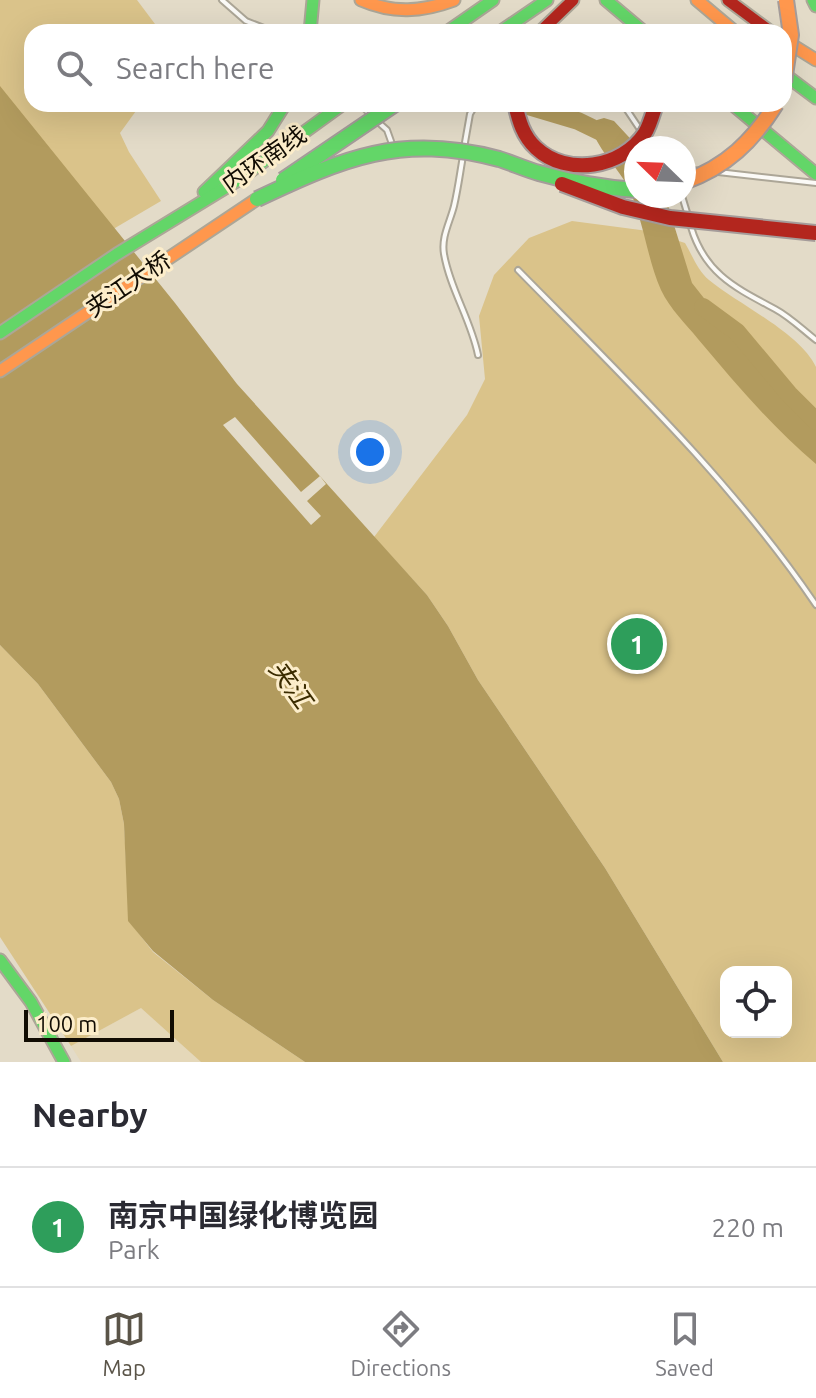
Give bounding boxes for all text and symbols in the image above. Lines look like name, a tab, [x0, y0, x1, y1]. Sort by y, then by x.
search box	[24, 24, 792, 112]
icon: search	[52, 46, 96, 90]
text: Search here	[116, 51, 275, 85]
street label: 内环南线	[217, 120, 311, 198]
north arrow	[624, 136, 696, 208]
street label: 夹江大桥	[81, 246, 175, 322]
your location	[350, 432, 390, 472]
pin: 1	[611, 614, 663, 674]
water label: 夹江	[264, 654, 320, 716]
map controls	[720, 966, 792, 1038]
button: locate	[720, 966, 792, 1038]
scale bar	[24, 1006, 174, 1042]
text: 100 m	[36, 1011, 97, 1036]
text: Nearby	[32, 1095, 147, 1133]
text: 南京中国绿化博览园	[108, 1198, 378, 1232]
text: 1	[51, 1213, 65, 1242]
text: 220 m	[712, 1213, 784, 1242]
text: Park	[108, 1235, 160, 1264]
tab: Map	[102, 1307, 146, 1380]
tab: Directions	[350, 1307, 451, 1380]
tab: Saved	[655, 1307, 714, 1380]

